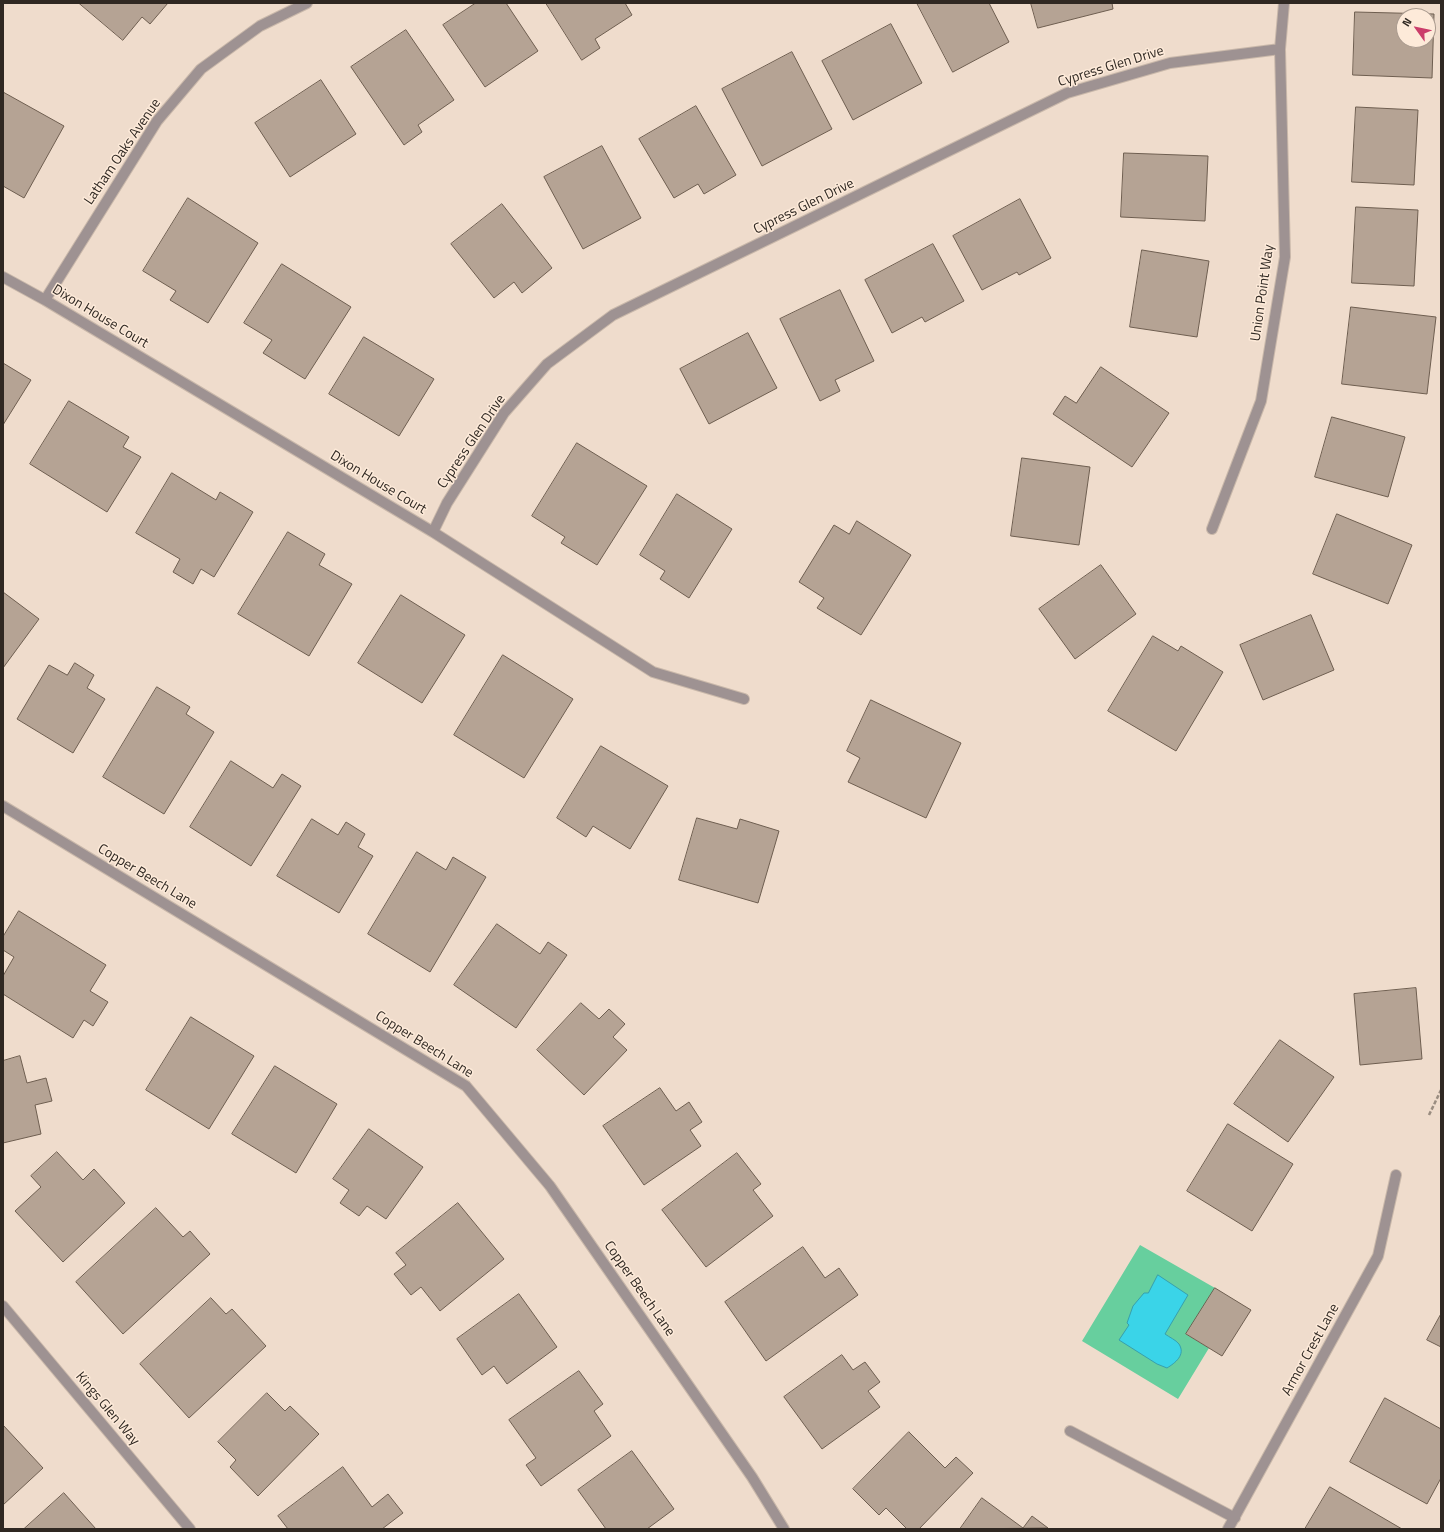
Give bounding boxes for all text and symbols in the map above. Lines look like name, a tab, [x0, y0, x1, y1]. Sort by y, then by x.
north arrow	[1396, 8, 1436, 48]
text: N	[1398, 14, 1416, 30]
street label: Cypress Glen Drive	[1056, 43, 1166, 91]
street label: Latham Oaks Avenue	[81, 96, 165, 208]
street label: Cypress Glen Drive	[751, 175, 857, 239]
street label: Union Point Way	[1248, 243, 1278, 343]
street label: Dixon House Court	[49, 282, 151, 352]
street label: Cypress Glen Drive	[434, 392, 510, 492]
street label: Dixon House Court	[327, 448, 429, 518]
street label: Copper Beech Lane	[95, 841, 199, 913]
street label: Copper Beech Lane	[372, 1008, 476, 1082]
street label: Copper Beech Lane	[600, 1238, 678, 1340]
street label: Armor Crest Lane	[1279, 1301, 1343, 1399]
street label: Kings Glen Way	[71, 1369, 143, 1449]

